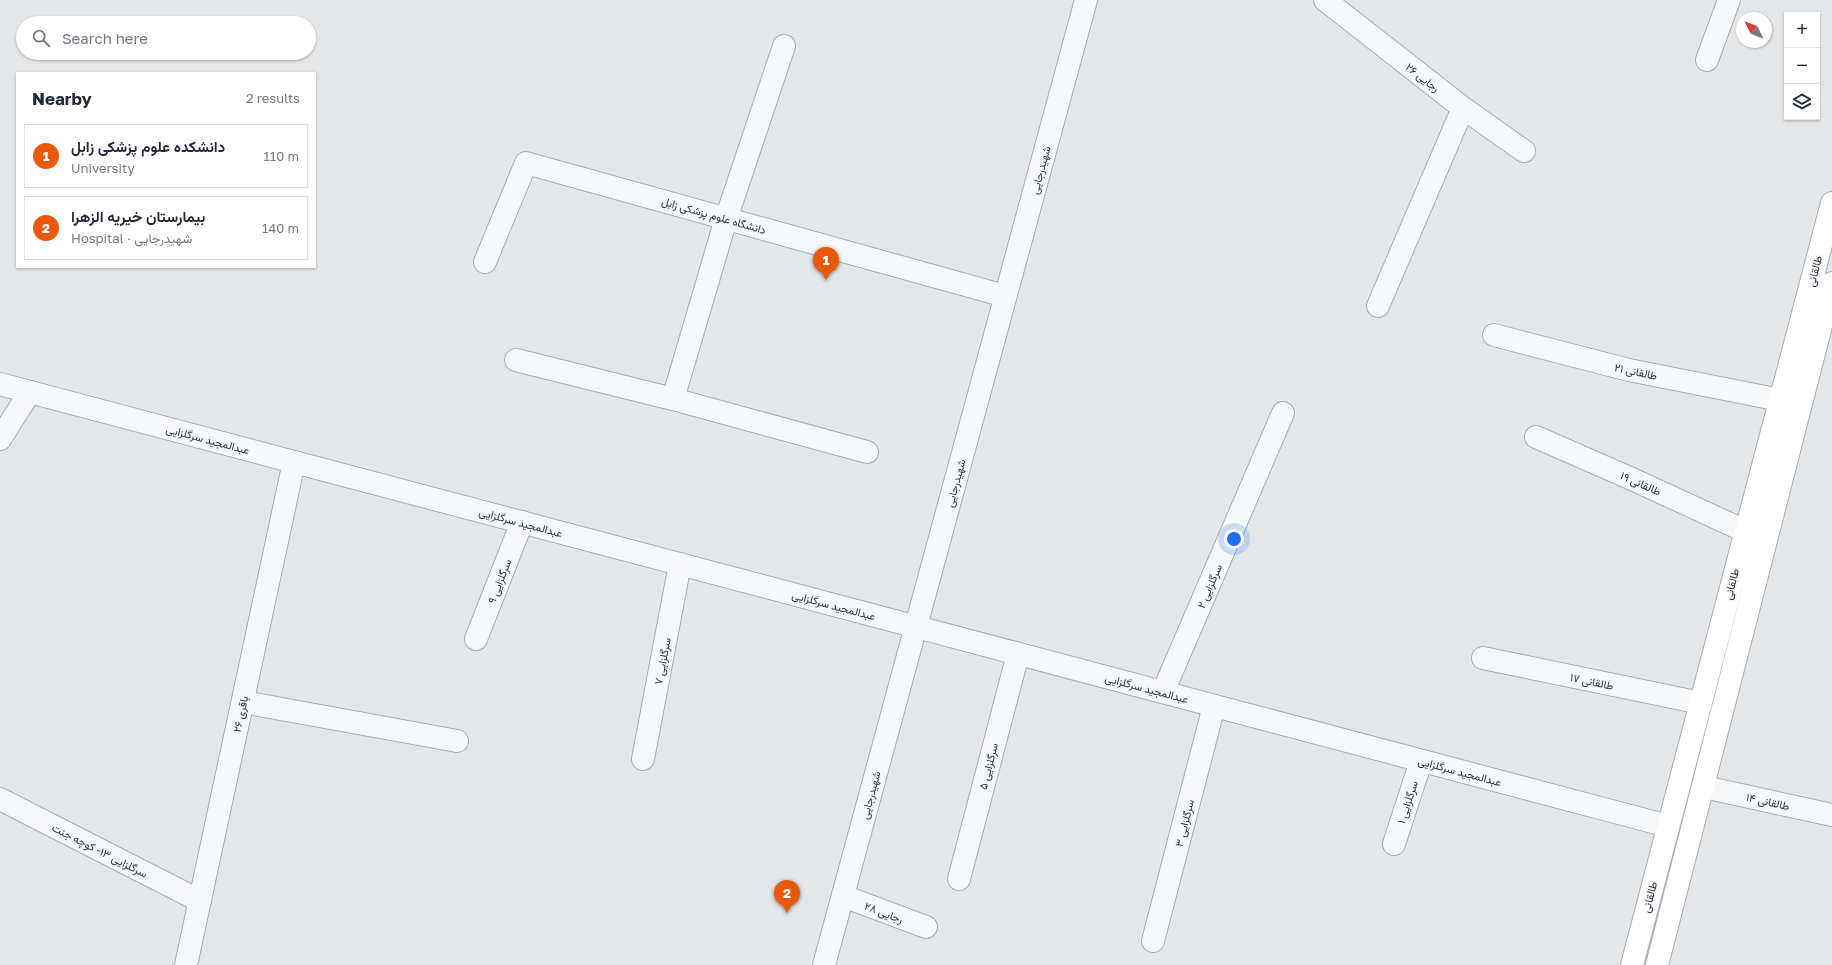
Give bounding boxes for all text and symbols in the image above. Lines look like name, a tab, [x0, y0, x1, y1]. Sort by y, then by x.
north arrow	[1736, 12, 1772, 48]
map controls	[1784, 12, 1820, 120]
button: +	[1784, 12, 1820, 48]
search box	[16, 16, 316, 60]
icon: search	[30, 27, 52, 49]
text: Search here	[62, 29, 148, 47]
button: −	[1784, 48, 1820, 84]
street label: رجایی ۲۶	[1403, 60, 1443, 95]
button: layers	[1784, 84, 1820, 120]
text: Nearby	[32, 88, 92, 109]
text: 2 results	[246, 90, 300, 106]
text: دانشکده علوم پزشکی زابل	[71, 137, 225, 155]
street label: شهیدرجایی	[1027, 144, 1054, 196]
text: 1	[43, 148, 49, 164]
text: 110 m	[264, 148, 299, 164]
text: University	[71, 160, 135, 176]
street label: دانشگاه علوم پزشکی زابل	[660, 194, 767, 238]
text: بیمارستان خیریه الزهرا	[71, 207, 205, 225]
text: 2	[42, 220, 50, 236]
text: 140 m	[262, 220, 299, 236]
text: Hospital · شهیدرجایی	[71, 230, 192, 246]
pin: 1	[813, 247, 839, 280]
street label: طالقانی	[1804, 254, 1825, 288]
street label: طالقانی ۲۱	[1613, 360, 1659, 383]
street label: عبدالمجید سرگلزایی	[165, 422, 251, 457]
street label: شهیدرجایی	[942, 457, 969, 509]
street label: طالقانی ۱۹	[1618, 468, 1663, 499]
street label: عبدالمجید سرگلزایی	[478, 505, 564, 540]
your location	[1224, 529, 1244, 549]
street label: سرگلزایی ۹	[485, 557, 514, 605]
street label: سرگلزایی ۲	[1194, 562, 1225, 611]
street label: طالقانی	[1721, 567, 1742, 601]
street label: عبدالمجید سرگلزایی	[791, 588, 877, 623]
street label: سرگلزایی ۷	[651, 636, 674, 686]
street label: طالقانی ۱۷	[1569, 670, 1615, 693]
street label: عبدالمجید سرگلزایی	[1104, 671, 1190, 706]
street label: باقری ۲۶	[230, 695, 251, 734]
street label: سرگلزایی ۵	[976, 741, 1001, 791]
street label: عبدالمجید سرگلزایی	[1417, 754, 1503, 789]
street label: شهیدرجایی	[857, 769, 884, 821]
street label: سرگلزایی ۱	[1394, 779, 1421, 825]
street label: طالقانی ۱۴	[1745, 790, 1791, 813]
street label: سرگلزایی ۳	[1172, 798, 1197, 848]
street label: سرگلزایی ۱۳- کوچه جنت	[49, 820, 150, 882]
pin: 2	[774, 880, 800, 913]
street label: طالقانی	[1639, 880, 1660, 914]
street label: رجایی ۲۸	[863, 899, 905, 926]

